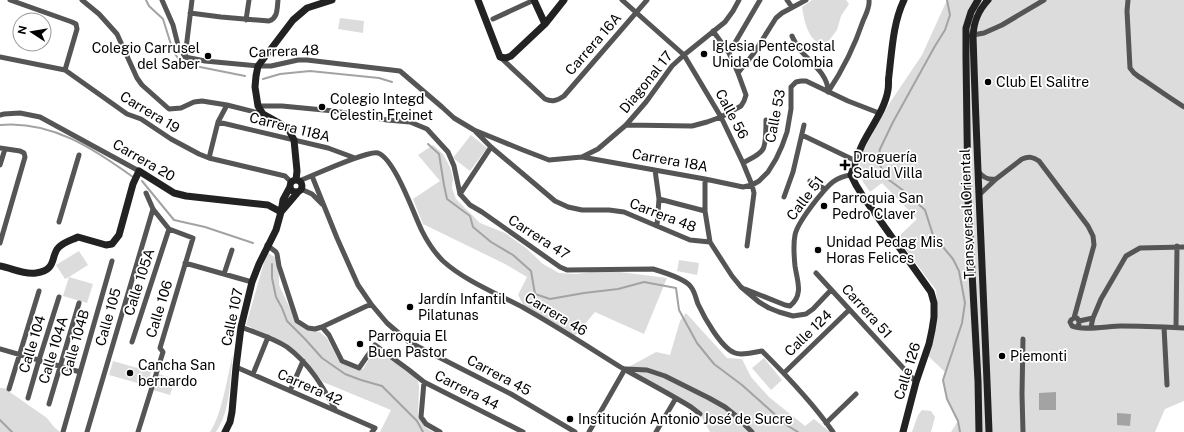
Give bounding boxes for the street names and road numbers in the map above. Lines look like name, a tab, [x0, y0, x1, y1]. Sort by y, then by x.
street label: Carrera 16A	[562, 10, 624, 78]
street label: Carrera 48	[249, 42, 319, 60]
street label: Diagonal 17	[616, 48, 676, 116]
street label: Calle 56	[712, 86, 752, 142]
street label: Carrera 19	[117, 88, 183, 136]
street label: Calle 53	[762, 88, 788, 144]
street label: Carrera 118A	[248, 109, 332, 145]
street label: Carrera 20	[110, 136, 178, 184]
street label: Carrera 18A	[631, 145, 709, 175]
street label: Transversal Oriental	[957, 148, 977, 280]
street label: Calle 51	[783, 173, 827, 223]
street label: Carrera 48	[627, 195, 699, 235]
street label: Carrera 47	[505, 211, 573, 263]
street label: Calle 105A	[121, 246, 157, 318]
street label: Calle 106	[143, 278, 175, 340]
street label: Carrera 51	[839, 281, 895, 341]
street label: Calle 105	[92, 286, 124, 348]
street label: Calle 107	[218, 287, 246, 347]
street label: Carrera 46	[522, 289, 590, 339]
street label: Calle 124	[781, 307, 835, 359]
street label: Calle 104B	[58, 308, 92, 378]
street label: Calle 104	[16, 313, 48, 375]
street label: Calle 104A	[35, 314, 71, 386]
street label: Calle 126	[891, 340, 923, 402]
street label: Carrera 45	[464, 351, 534, 399]
street label: Carrera 42	[275, 366, 345, 408]
street label: Carrera 44	[432, 367, 502, 413]

